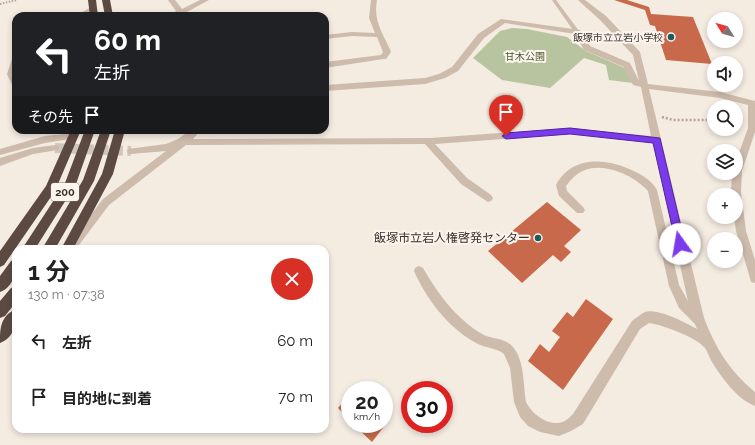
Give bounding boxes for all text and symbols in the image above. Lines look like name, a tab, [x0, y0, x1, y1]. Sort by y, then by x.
north arrow	[707, 12, 743, 48]
map controls	[707, 12, 743, 268]
text: 60 m	[94, 24, 161, 57]
icon: left	[28, 28, 80, 80]
place label: 飯塚市立立岩小学校	[573, 32, 663, 43]
marker: 飯塚市立立岩小学校	[666, 32, 676, 42]
park label: 甘木公園	[505, 51, 545, 62]
button: sound	[707, 56, 743, 92]
text: 左折	[94, 62, 130, 83]
pin	[489, 95, 523, 136]
button: search	[707, 100, 743, 136]
icon: arrive	[495, 101, 517, 123]
icon: arrive	[81, 104, 103, 126]
text: その先	[28, 108, 73, 126]
button: layers	[707, 144, 743, 180]
road number: 200	[51, 183, 79, 201]
button: +	[707, 188, 743, 224]
position arrow	[659, 223, 701, 265]
place label: 飯塚市立岩人権啓発センター	[374, 231, 530, 245]
button: −	[707, 232, 743, 268]
marker: 飯塚市立岩人権啓発センター	[533, 233, 543, 243]
text: 1 分	[28, 257, 70, 286]
button: close	[271, 258, 313, 300]
text: 130 m · 07:38	[28, 287, 105, 302]
icon: left	[28, 330, 50, 352]
text: 60 m	[277, 332, 313, 350]
text: 左折	[62, 334, 92, 352]
speed limit sign: 30	[401, 381, 453, 433]
icon: arrive	[28, 386, 50, 408]
text: 70 m	[278, 388, 313, 406]
text: 目的地に到着	[62, 390, 152, 408]
text: 20	[355, 390, 379, 414]
text: km/h	[354, 411, 380, 422]

